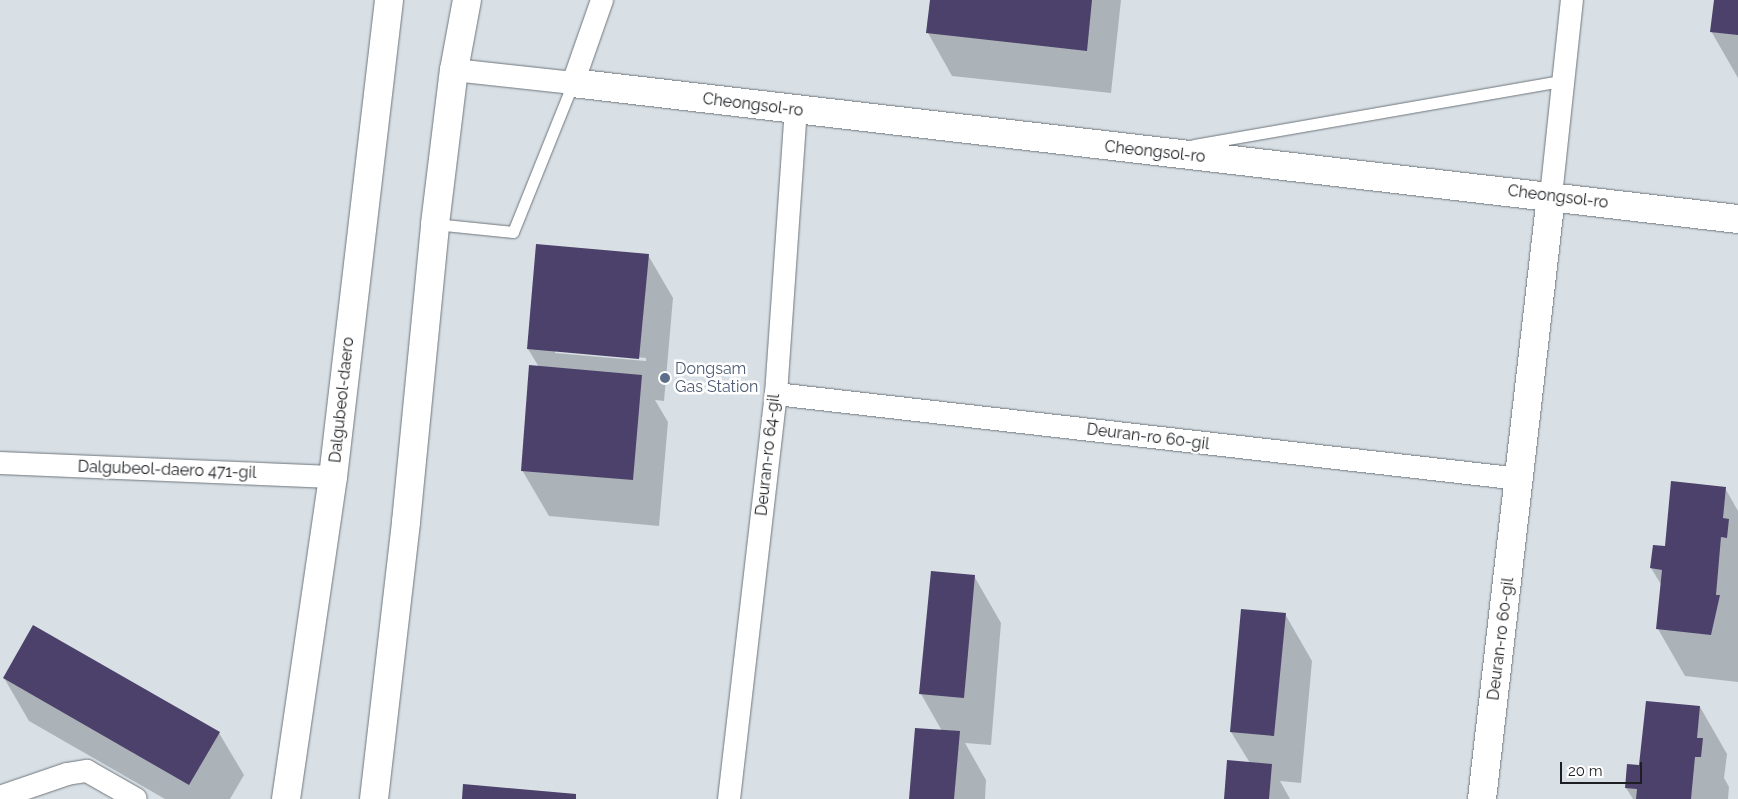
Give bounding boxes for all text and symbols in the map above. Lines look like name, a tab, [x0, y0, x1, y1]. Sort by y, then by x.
street label: Cheongsol-ro	[702, 89, 804, 121]
street label: Cheongsol-ro	[1104, 137, 1206, 167]
street label: Cheongsol-ro	[1507, 181, 1609, 213]
street label: Dalgubeol-daero	[326, 336, 358, 464]
place label: Dongsam Gas Station	[675, 359, 758, 397]
marker: Dongsam Gas Station	[659, 372, 671, 384]
street label: Deuran-ro 64-gil	[752, 393, 784, 517]
street label: Deuran-ro 60-gil	[1085, 420, 1211, 454]
street label: Dalgubeol-daero 471-gil	[77, 457, 257, 483]
street label: Deuran-ro 60-gil	[1484, 576, 1518, 702]
scale bar	[1563, 752, 1646, 784]
text: 20 m	[1568, 762, 1603, 780]

